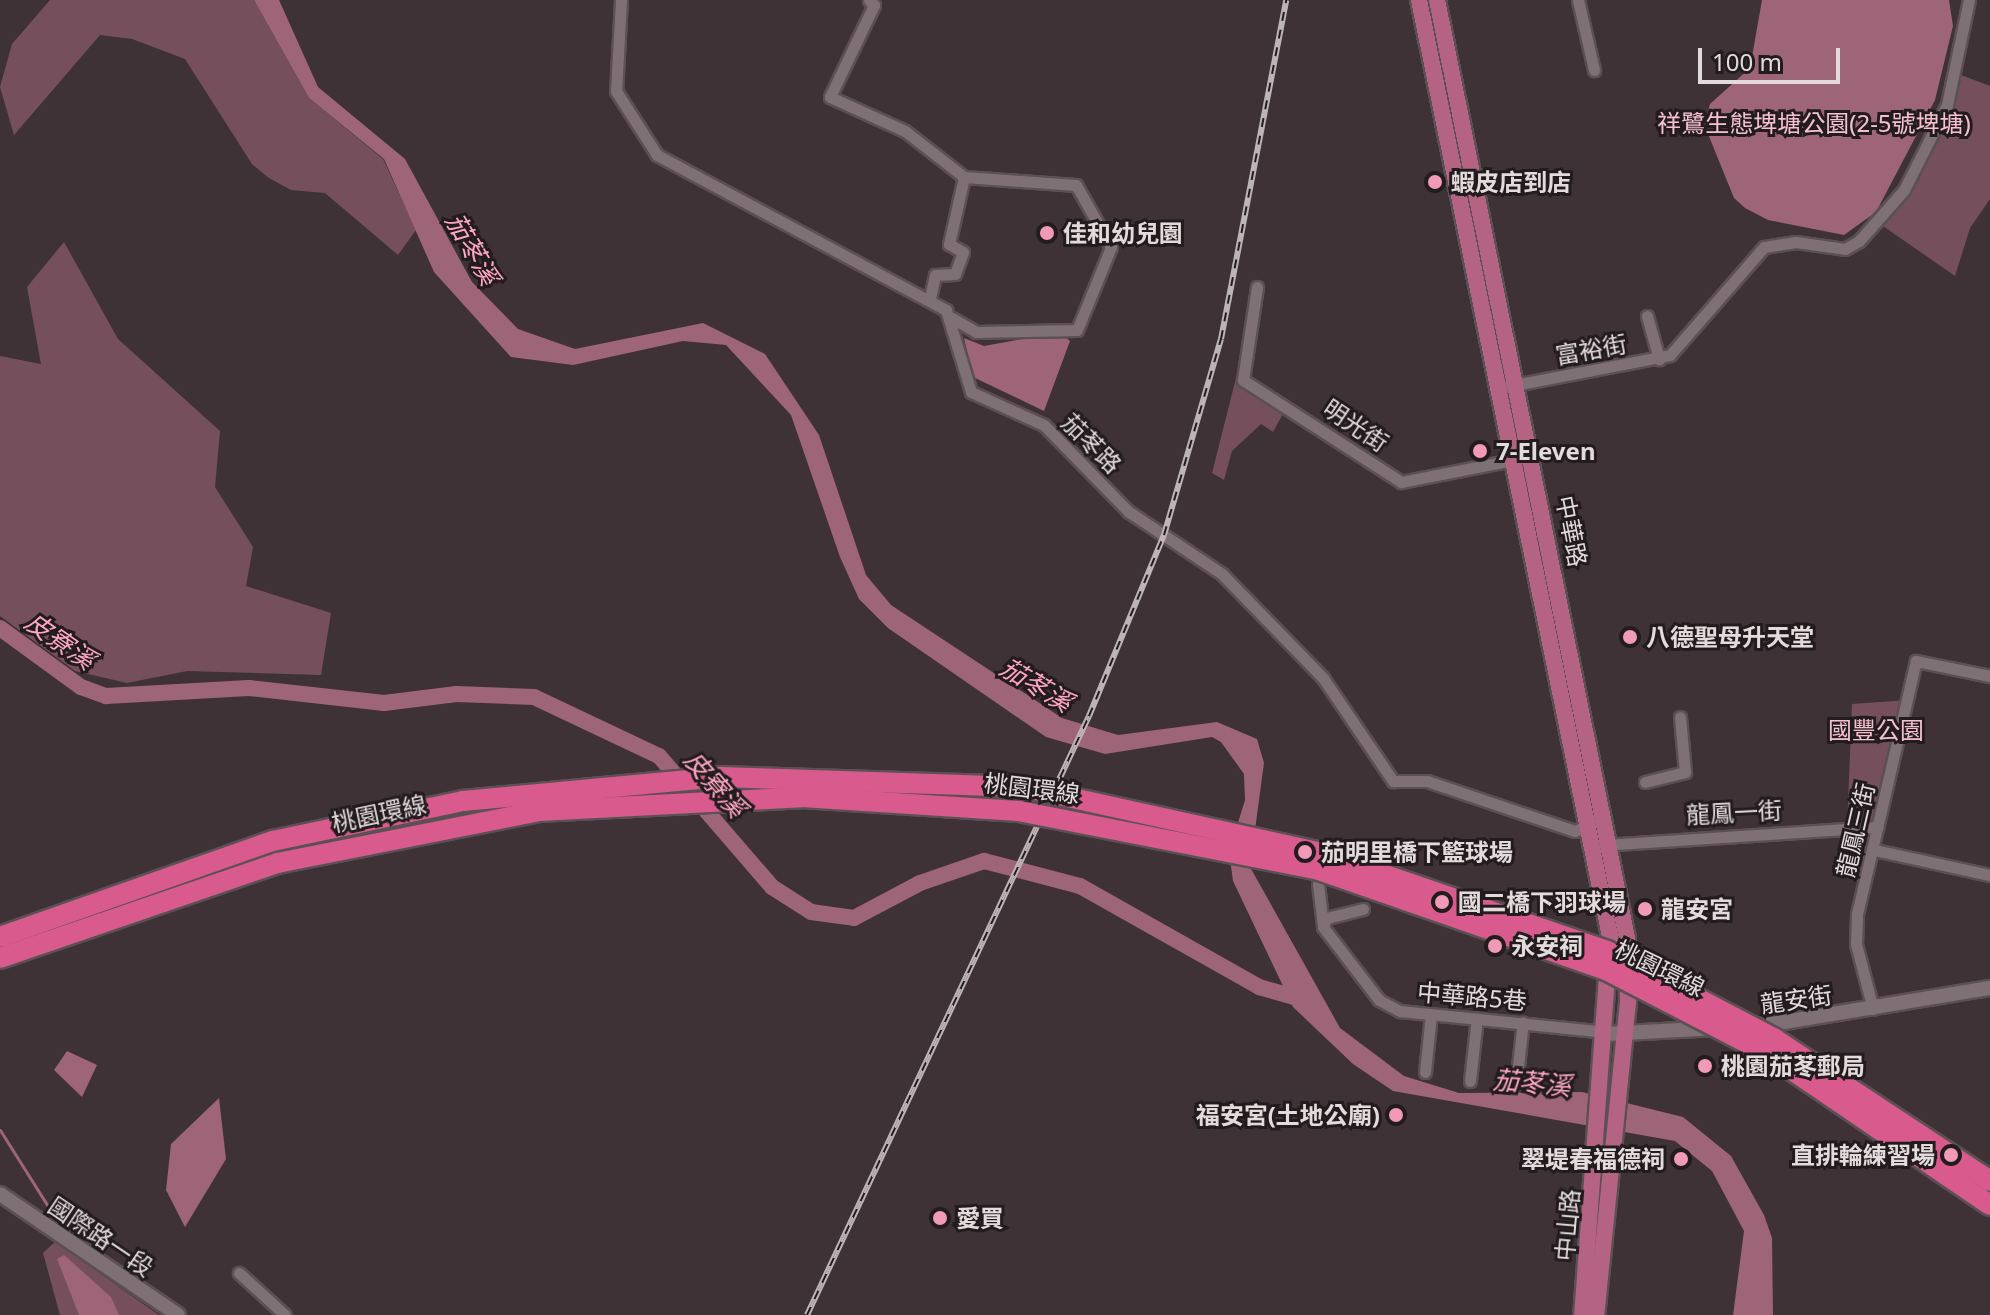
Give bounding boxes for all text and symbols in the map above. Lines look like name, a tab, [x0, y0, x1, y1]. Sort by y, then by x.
scale bar	[1702, 32, 1844, 82]
text: 100 m	[1712, 45, 1782, 78]
park label: 祥鷺生態埤塘公園(2-5號埤塘)	[1657, 109, 1971, 137]
place label: 蝦皮店到店	[1451, 168, 1571, 196]
marker: 蝦皮店到店	[1426, 173, 1444, 191]
water label: 茄苳溪	[439, 207, 505, 291]
place label: 佳和幼兒園	[1063, 219, 1183, 247]
marker: 佳和幼兒園	[1038, 224, 1056, 242]
street label: 富裕街	[1553, 329, 1629, 369]
street label: 明光街	[1318, 393, 1394, 457]
street label: 茄苳路	[1056, 407, 1128, 479]
place label: 7-Eleven	[1496, 437, 1595, 465]
marker: 7-Eleven	[1471, 442, 1489, 460]
street label: 中華路	[1551, 493, 1593, 569]
water label: 皮寮溪	[19, 606, 101, 676]
place label: 八德聖母升天堂	[1646, 623, 1814, 651]
marker: 八德聖母升天堂	[1621, 628, 1639, 646]
water label: 茄苳溪	[995, 652, 1077, 718]
park label: 國豐公園	[1828, 716, 1924, 744]
water label: 皮寮溪	[678, 744, 752, 824]
street label: 桃園環線	[983, 768, 1081, 808]
street label: 龍鳳三街	[1830, 780, 1880, 880]
street label: 桃園環線	[329, 789, 429, 837]
street label: 龍鳳一街	[1685, 795, 1783, 829]
place label: 茄明里橋下籃球場	[1321, 838, 1513, 866]
marker: 茄明里橋下籃球場	[1296, 843, 1314, 861]
place label: 國二橋下羽球場	[1458, 888, 1626, 916]
marker: 國二橋下羽球場	[1433, 893, 1451, 911]
place label: 龍安宮	[1661, 895, 1733, 923]
marker: 龍安宮	[1636, 900, 1654, 918]
place label: 永安祠	[1511, 932, 1583, 960]
street label: 桃園環線	[1611, 934, 1709, 1002]
marker: 永安祠	[1486, 937, 1504, 955]
street label: 中華路5巷	[1416, 977, 1528, 1015]
street label: 龍安街	[1758, 980, 1834, 1018]
place label: 桃園茄苳郵局	[1721, 1052, 1865, 1080]
marker: 桃園茄苳郵局	[1696, 1057, 1714, 1075]
water label: 茄苳溪	[1492, 1064, 1572, 1102]
place label: 福安宮(土地公廟)	[1196, 1101, 1380, 1129]
marker: 福安宮(土地公廟)	[1387, 1106, 1405, 1124]
place label: 直排輪練習場	[1791, 1141, 1935, 1169]
place label: 翠堤春福德祠	[1521, 1145, 1665, 1173]
marker: 直排輪練習場	[1942, 1146, 1960, 1164]
marker: 翠堤春福德祠	[1672, 1150, 1690, 1168]
street label: 中山路	[1550, 1188, 1584, 1262]
street label: 國際路一段	[43, 1191, 159, 1281]
place label: 愛買	[956, 1204, 1004, 1232]
marker: 愛買	[931, 1209, 949, 1227]

